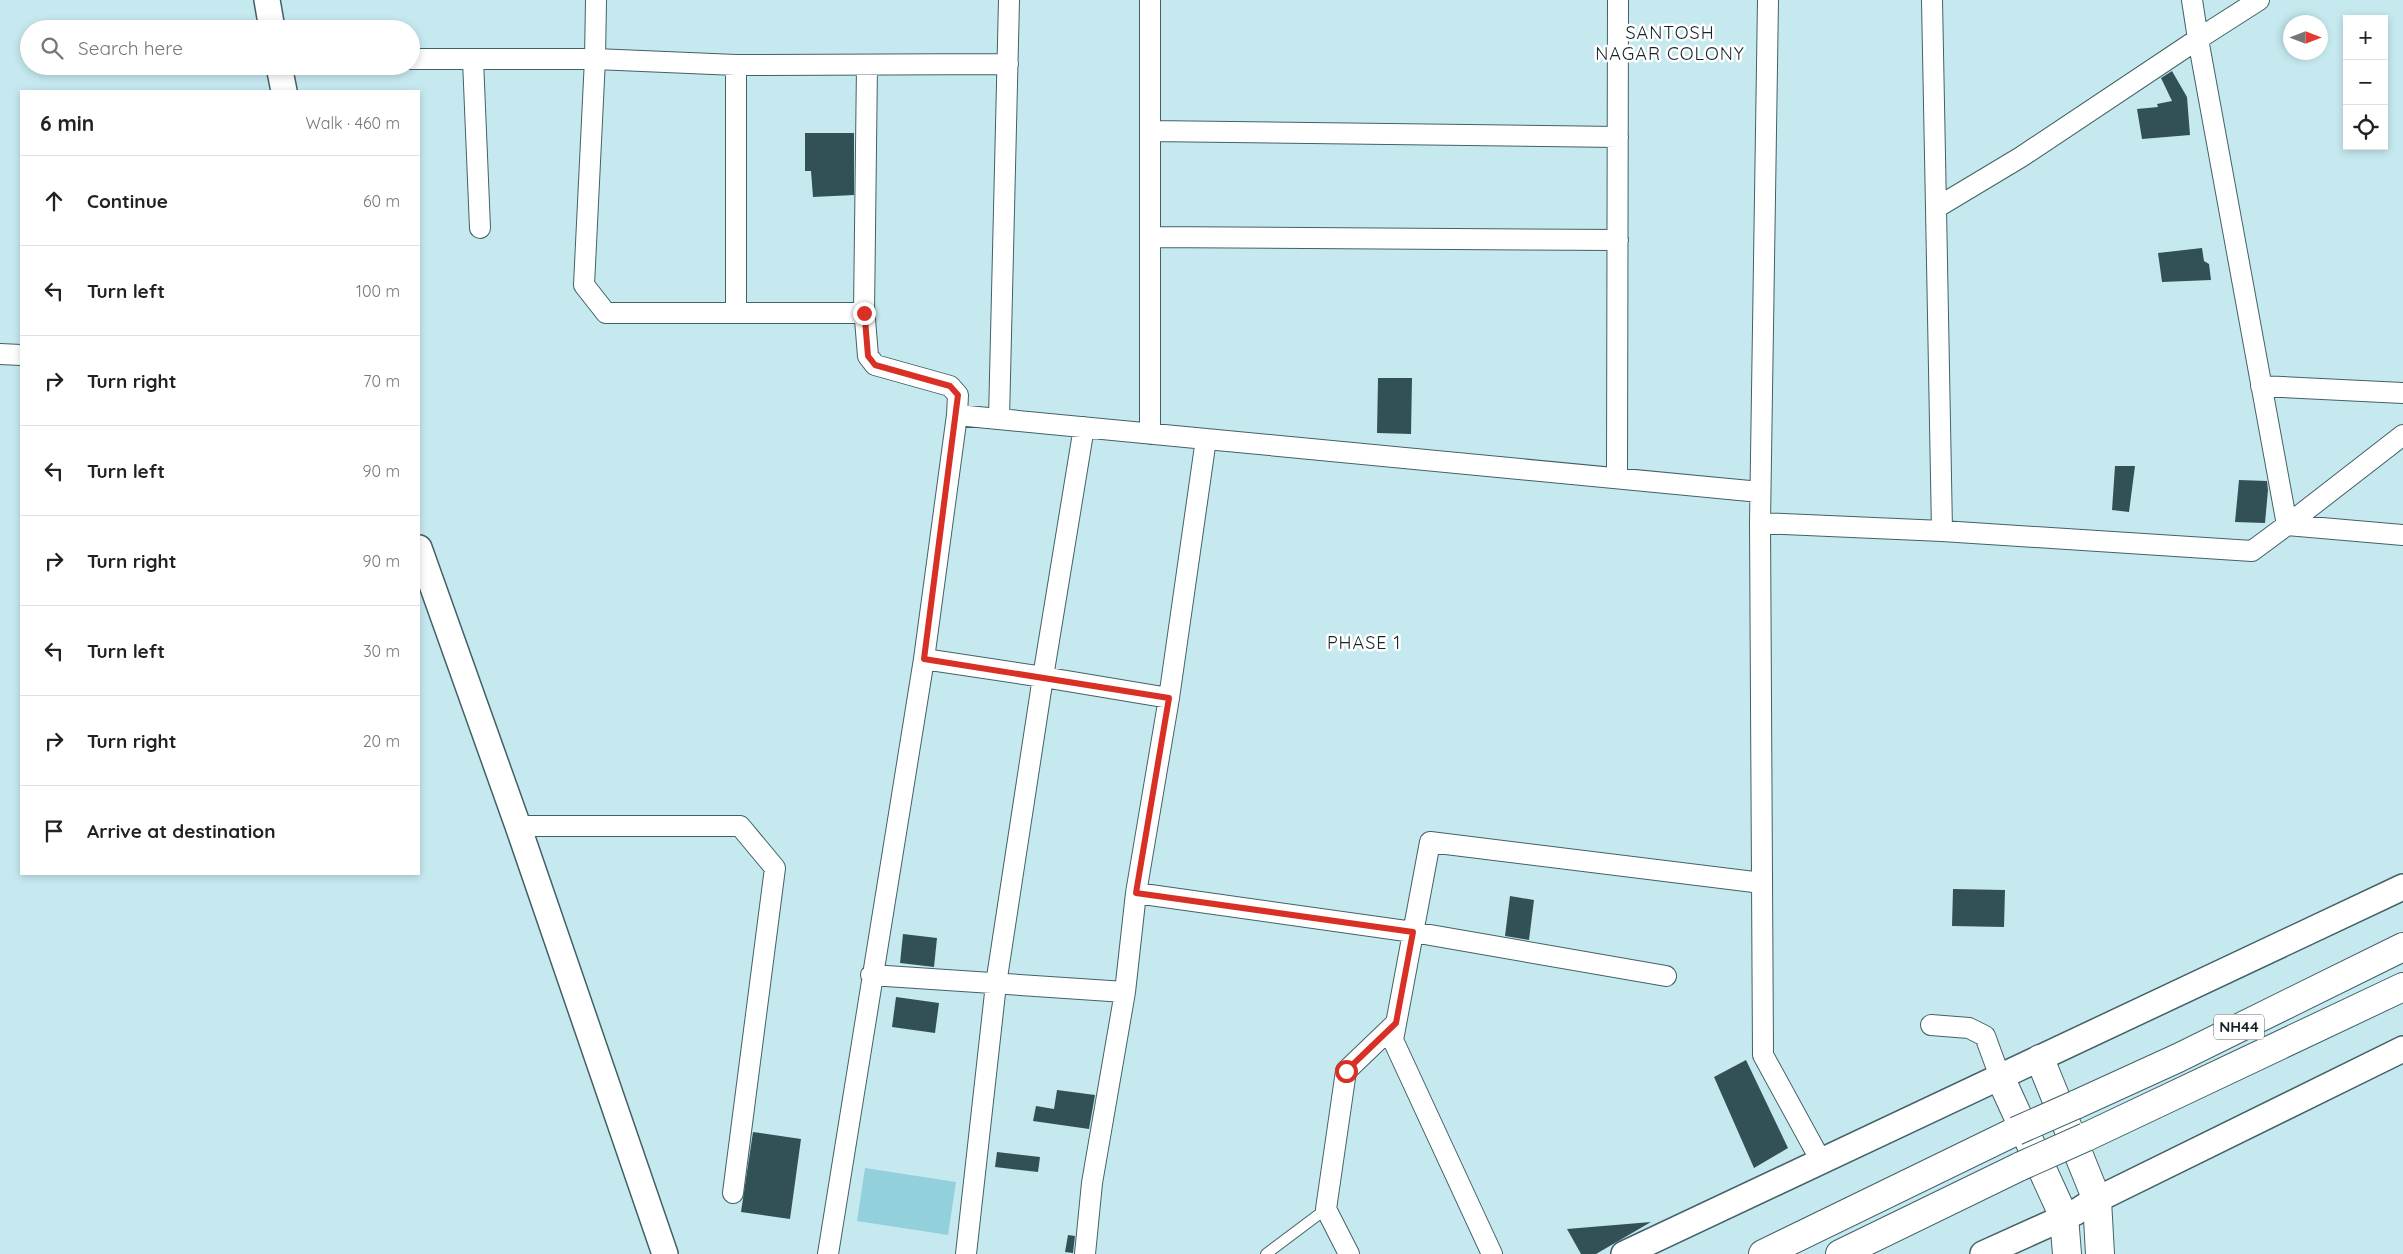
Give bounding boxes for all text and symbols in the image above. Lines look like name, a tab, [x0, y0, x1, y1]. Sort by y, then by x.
north arrow	[2283, 15, 2328, 60]
map controls	[2343, 15, 2388, 150]
button: +	[2343, 15, 2388, 60]
search box	[20, 20, 420, 75]
district label: SANTOSH NAGAR COLONY	[1595, 21, 1745, 65]
icon: search	[38, 34, 66, 62]
text: Search here	[78, 36, 183, 60]
button: −	[2343, 60, 2388, 105]
button: locate	[2343, 105, 2388, 150]
text: 6 min	[40, 110, 94, 136]
text: Walk · 460 m	[305, 113, 400, 133]
icon: ahead	[40, 187, 68, 215]
text: Continue	[87, 189, 168, 213]
text: 60 m	[363, 191, 400, 211]
icon: left	[40, 277, 68, 305]
text: Turn left	[87, 279, 165, 303]
text: 100 m	[356, 281, 400, 301]
route end	[853, 302, 876, 325]
icon: right	[40, 367, 68, 395]
text: Turn right	[87, 369, 176, 393]
text: 70 m	[363, 371, 400, 391]
icon: left	[40, 457, 68, 485]
text: Turn left	[87, 459, 165, 483]
text: 90 m	[363, 461, 400, 481]
icon: right	[40, 547, 68, 575]
text: Turn right	[87, 549, 176, 573]
text: 90 m	[363, 551, 400, 571]
district label: PHASE 1	[1327, 631, 1401, 654]
icon: left	[40, 637, 68, 665]
text: Turn left	[87, 639, 165, 663]
text: 30 m	[363, 641, 400, 661]
icon: right	[40, 727, 68, 755]
text: Turn right	[87, 729, 176, 753]
text: 20 m	[363, 731, 400, 751]
icon: arrive	[40, 817, 68, 845]
text: Arrive at destination	[87, 819, 276, 843]
road number: NH44	[2214, 1014, 2264, 1040]
route start	[1335, 1060, 1358, 1083]

